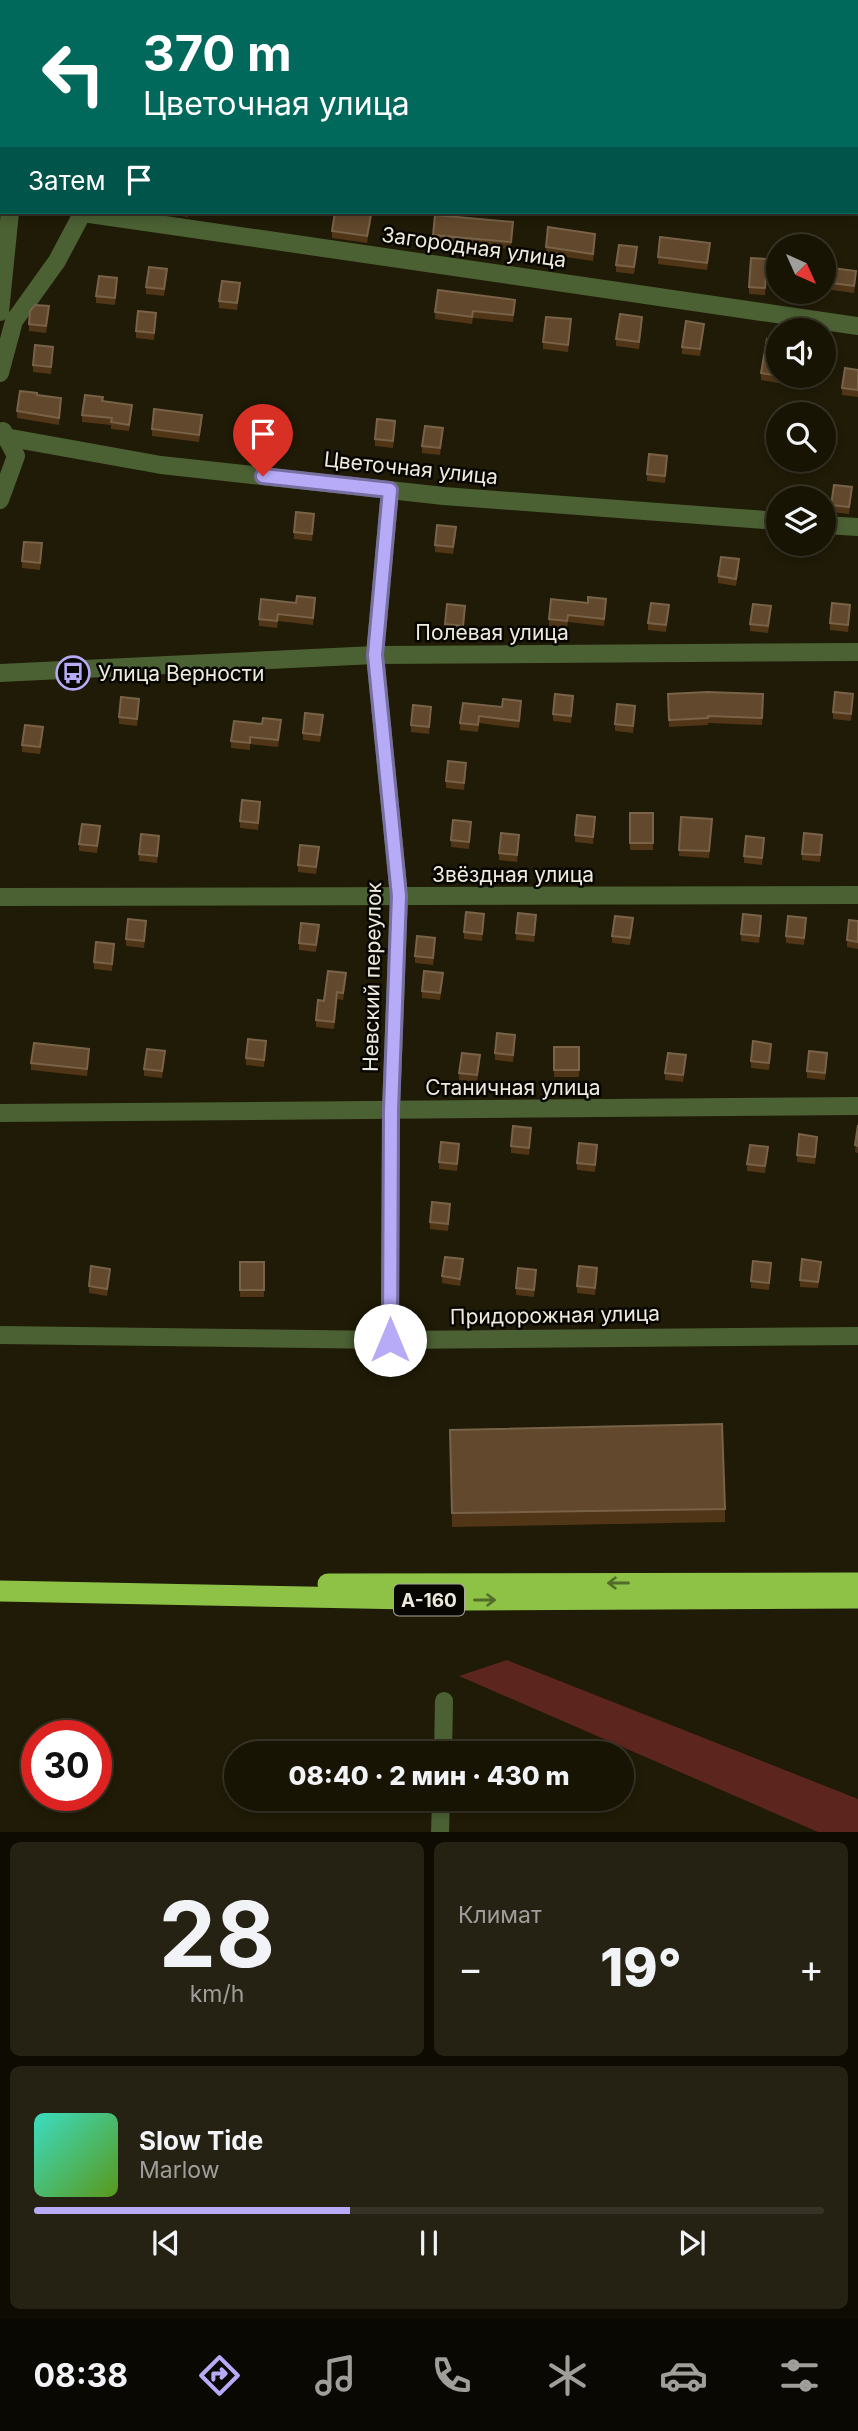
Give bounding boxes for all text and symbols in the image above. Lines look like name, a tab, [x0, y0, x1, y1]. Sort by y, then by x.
text: 370 m	[143, 24, 292, 83]
icon: left	[28, 28, 119, 119]
text: Цветочная улица	[143, 84, 410, 123]
icon: arrive	[120, 161, 158, 199]
text: Затем	[28, 165, 106, 196]
street label: Загородная улица	[380, 222, 568, 272]
north arrow	[766, 234, 836, 304]
map controls	[766, 234, 836, 556]
button: sound	[766, 318, 836, 388]
button: search	[766, 402, 836, 472]
pin	[233, 404, 293, 476]
icon: arrive	[244, 415, 282, 453]
street label: Цветочная улица	[323, 446, 499, 490]
button: layers	[766, 486, 836, 556]
street label: Полевая улица	[415, 620, 569, 645]
bus stop icon: Улица Верности	[54, 654, 92, 692]
place label: Улица Верности	[98, 661, 264, 686]
street label: Звёздная улица	[432, 862, 594, 887]
street label: Невский переулок	[358, 881, 386, 1072]
street label: Станичная улица	[425, 1075, 601, 1100]
street label: Придорожная улица	[450, 1301, 660, 1329]
position arrow	[353, 1303, 427, 1377]
one-way arrow	[607, 1576, 630, 1590]
road number: А-160	[394, 1584, 464, 1616]
one-way arrow	[473, 1593, 496, 1607]
speed limit sign: 30	[21, 1720, 112, 1811]
text: 08:40 · 2 мин · 430 m	[288, 1760, 570, 1791]
text: 28	[159, 1879, 275, 1989]
text: Климат	[458, 1901, 542, 1929]
text: 19°	[600, 1936, 682, 1999]
text: −	[458, 1945, 483, 1991]
text: +	[799, 1945, 824, 1991]
text: km/h	[190, 1980, 244, 2008]
text: Slow Tide	[139, 2125, 263, 2156]
text: Marlow	[139, 2156, 219, 2184]
icon: previous	[147, 2224, 185, 2262]
icon: pause	[410, 2224, 448, 2262]
icon: next	[673, 2224, 711, 2262]
icon: directions	[195, 2351, 244, 2400]
icon: music	[311, 2351, 360, 2400]
icon: phone	[427, 2351, 476, 2400]
icon: climate	[543, 2351, 592, 2400]
icon: car	[659, 2351, 708, 2400]
icon: filters	[775, 2351, 824, 2400]
text: 08:38	[34, 2356, 128, 2395]

